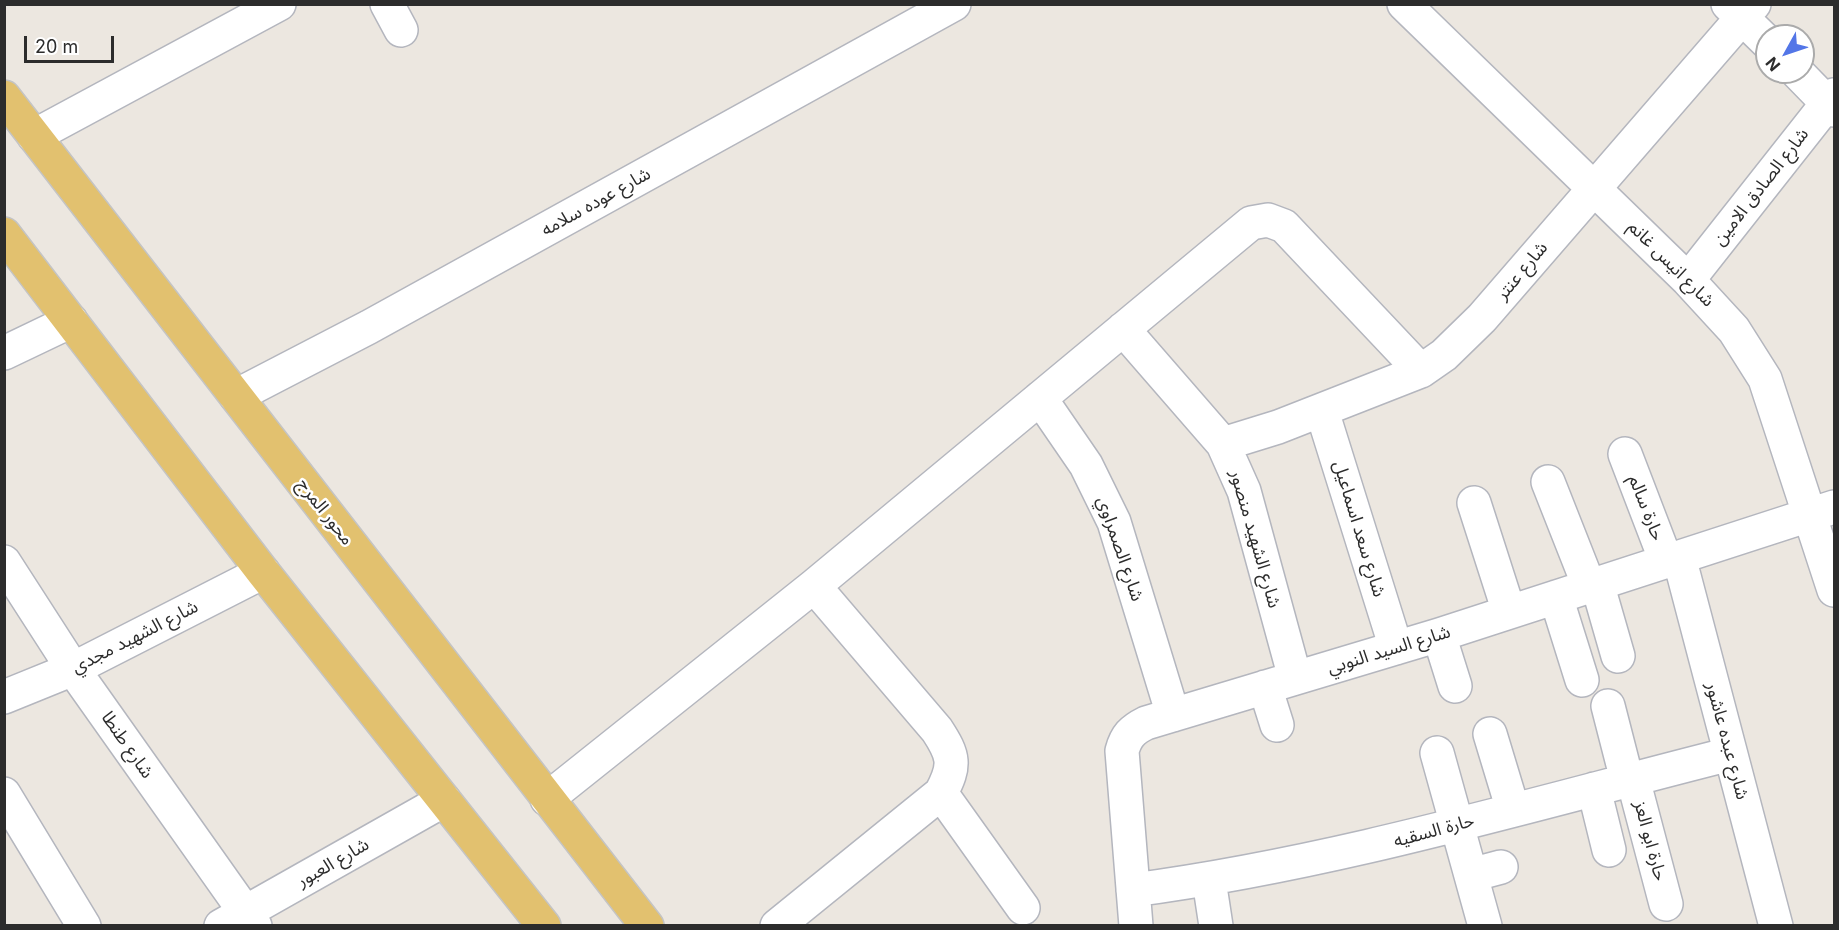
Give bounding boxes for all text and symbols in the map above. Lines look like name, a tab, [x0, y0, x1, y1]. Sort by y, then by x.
scale bar	[27, 24, 117, 62]
north arrow	[1755, 24, 1815, 84]
text: 20 m	[35, 36, 78, 57]
text: N	[1761, 53, 1784, 75]
street label: شارع الصادق الامين	[1708, 124, 1814, 250]
street label: شارع عوده سلامه	[538, 163, 654, 241]
street label: شارع انيس غانم	[1623, 216, 1719, 312]
street label: شارع عنتر	[1491, 238, 1553, 304]
street label: شارع سعد اسماعيل	[1328, 458, 1390, 600]
street label: شارع الشهيد منصور	[1225, 467, 1285, 611]
street label: حارة سالم	[1624, 472, 1668, 544]
street label: محور المرج	[292, 474, 358, 550]
street label: شارع الصمراوي	[1092, 494, 1148, 604]
street label: شارع الشهيد مجدي	[68, 596, 202, 678]
street label: شارع السيد النوبي	[1325, 621, 1453, 679]
street label: شارع عبده عاشور	[1701, 680, 1753, 802]
street label: شارع طنطا	[96, 707, 158, 783]
street label: حارة ابو العز	[1629, 798, 1671, 884]
street label: حارة السقيه	[1391, 810, 1477, 852]
street label: شارع العبور	[293, 834, 373, 892]

